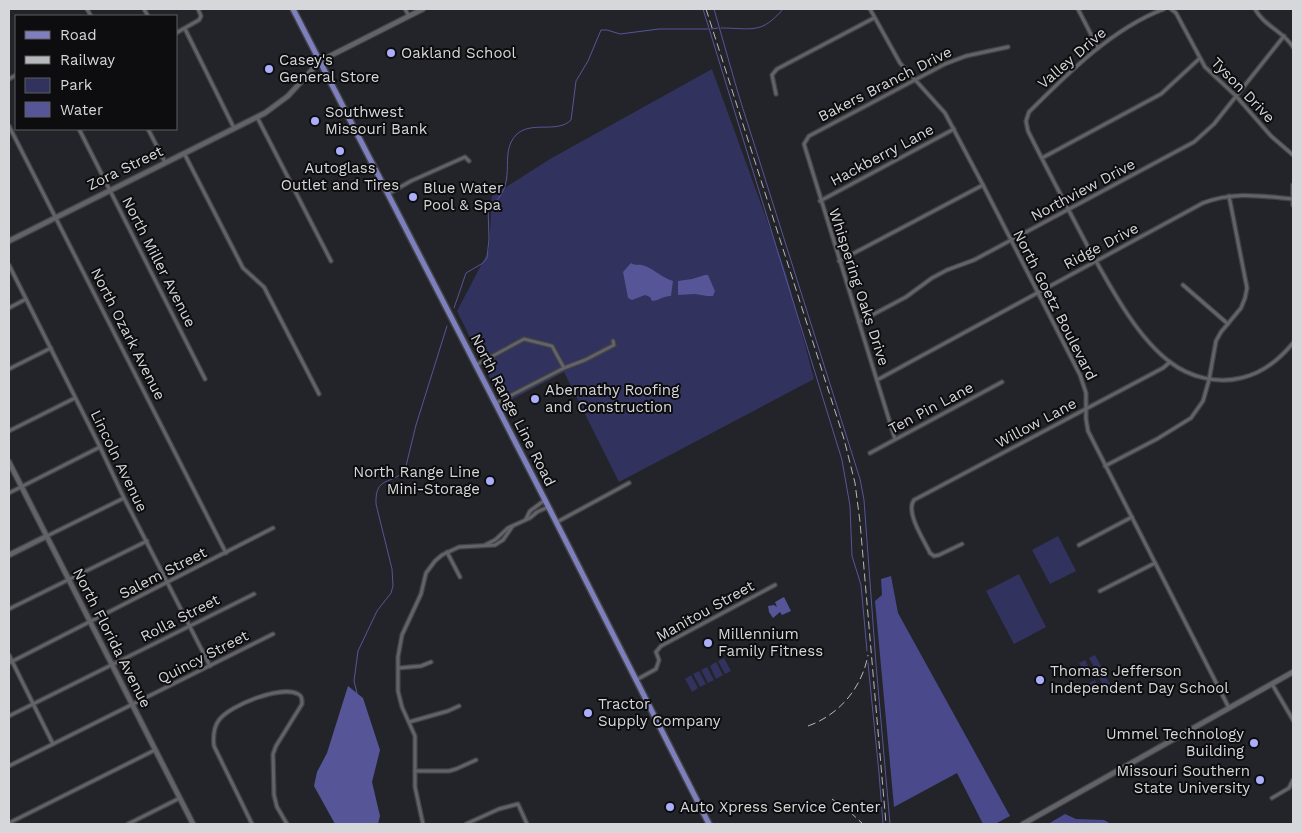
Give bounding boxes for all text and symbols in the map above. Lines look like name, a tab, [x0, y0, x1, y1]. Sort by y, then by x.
legend	[15, 15, 178, 130]
street label: Valley Drive	[1034, 23, 1110, 93]
text: Road	[60, 26, 97, 44]
street label: Bakers Branch Drive	[815, 42, 955, 126]
place label: Oakland School	[401, 44, 516, 62]
marker: Oakland School	[385, 47, 397, 59]
text: Railway	[60, 51, 115, 69]
place label: Casey's General Store	[279, 51, 379, 86]
street label: Tyson Drive	[1207, 54, 1279, 126]
marker: Casey's General Store	[263, 63, 275, 75]
text: Park	[60, 76, 93, 94]
text: Water	[60, 101, 103, 119]
place label: Southwest Missouri Bank	[325, 103, 428, 138]
marker: Southwest Missouri Bank	[309, 115, 321, 127]
street label: Hackberry Lane	[827, 120, 937, 190]
street label: Zora Street	[84, 142, 167, 194]
marker: Autoglass Outlet and Tires	[334, 145, 346, 157]
street label: Northview Drive	[1028, 155, 1138, 225]
place label: Autoglass Outlet and Tires	[281, 159, 399, 194]
place label: Blue Water Pool & Spa	[423, 179, 503, 214]
marker: Blue Water Pool & Spa	[407, 191, 419, 203]
street label: North Miller Avenue	[118, 194, 200, 330]
street label: Whispering Oaks Drive	[825, 206, 893, 368]
street label: Ridge Drive	[1060, 219, 1142, 273]
street label: North Goetz Boulevard	[1009, 227, 1101, 383]
street label: North Ozark Avenue	[87, 265, 169, 403]
street label: North Range Line Road	[467, 331, 559, 489]
street label: Ten Pin Lane	[886, 378, 976, 438]
place label: Abernathy Roofing and Construction	[545, 381, 679, 416]
marker: Abernathy Roofing and Construction	[529, 393, 541, 405]
street label: Willow Lane	[992, 394, 1080, 452]
street label: Lincoln Avenue	[87, 407, 151, 515]
place label: North Range Line Mini-Storage	[353, 463, 480, 498]
marker: North Range Line Mini-Storage	[484, 475, 496, 487]
street label: Salem Street	[116, 543, 210, 603]
street label: North Florida Avenue	[69, 565, 155, 711]
street label: Manitou Street	[653, 576, 758, 645]
street label: Rolla Street	[137, 590, 223, 646]
place label: Millennium Family Fitness	[718, 625, 823, 660]
street label: Quincy Street	[155, 626, 252, 688]
marker: Millennium Family Fitness	[702, 637, 714, 649]
place label: Thomas Jefferson Independent Day School	[1050, 662, 1229, 697]
marker: Thomas Jefferson Independent Day School	[1034, 674, 1046, 686]
place label: Tractor Supply Company	[598, 695, 721, 730]
marker: Tractor Supply Company	[582, 707, 594, 719]
place label: Ummel Technology Building	[1106, 725, 1244, 760]
marker: Ummel Technology Building	[1248, 737, 1260, 749]
place label: Missouri Southern State University	[1116, 762, 1250, 797]
marker: Missouri Southern State University	[1254, 774, 1266, 786]
place label: Auto Xpress Service Center	[680, 798, 881, 816]
marker: Auto Xpress Service Center	[664, 801, 676, 813]

